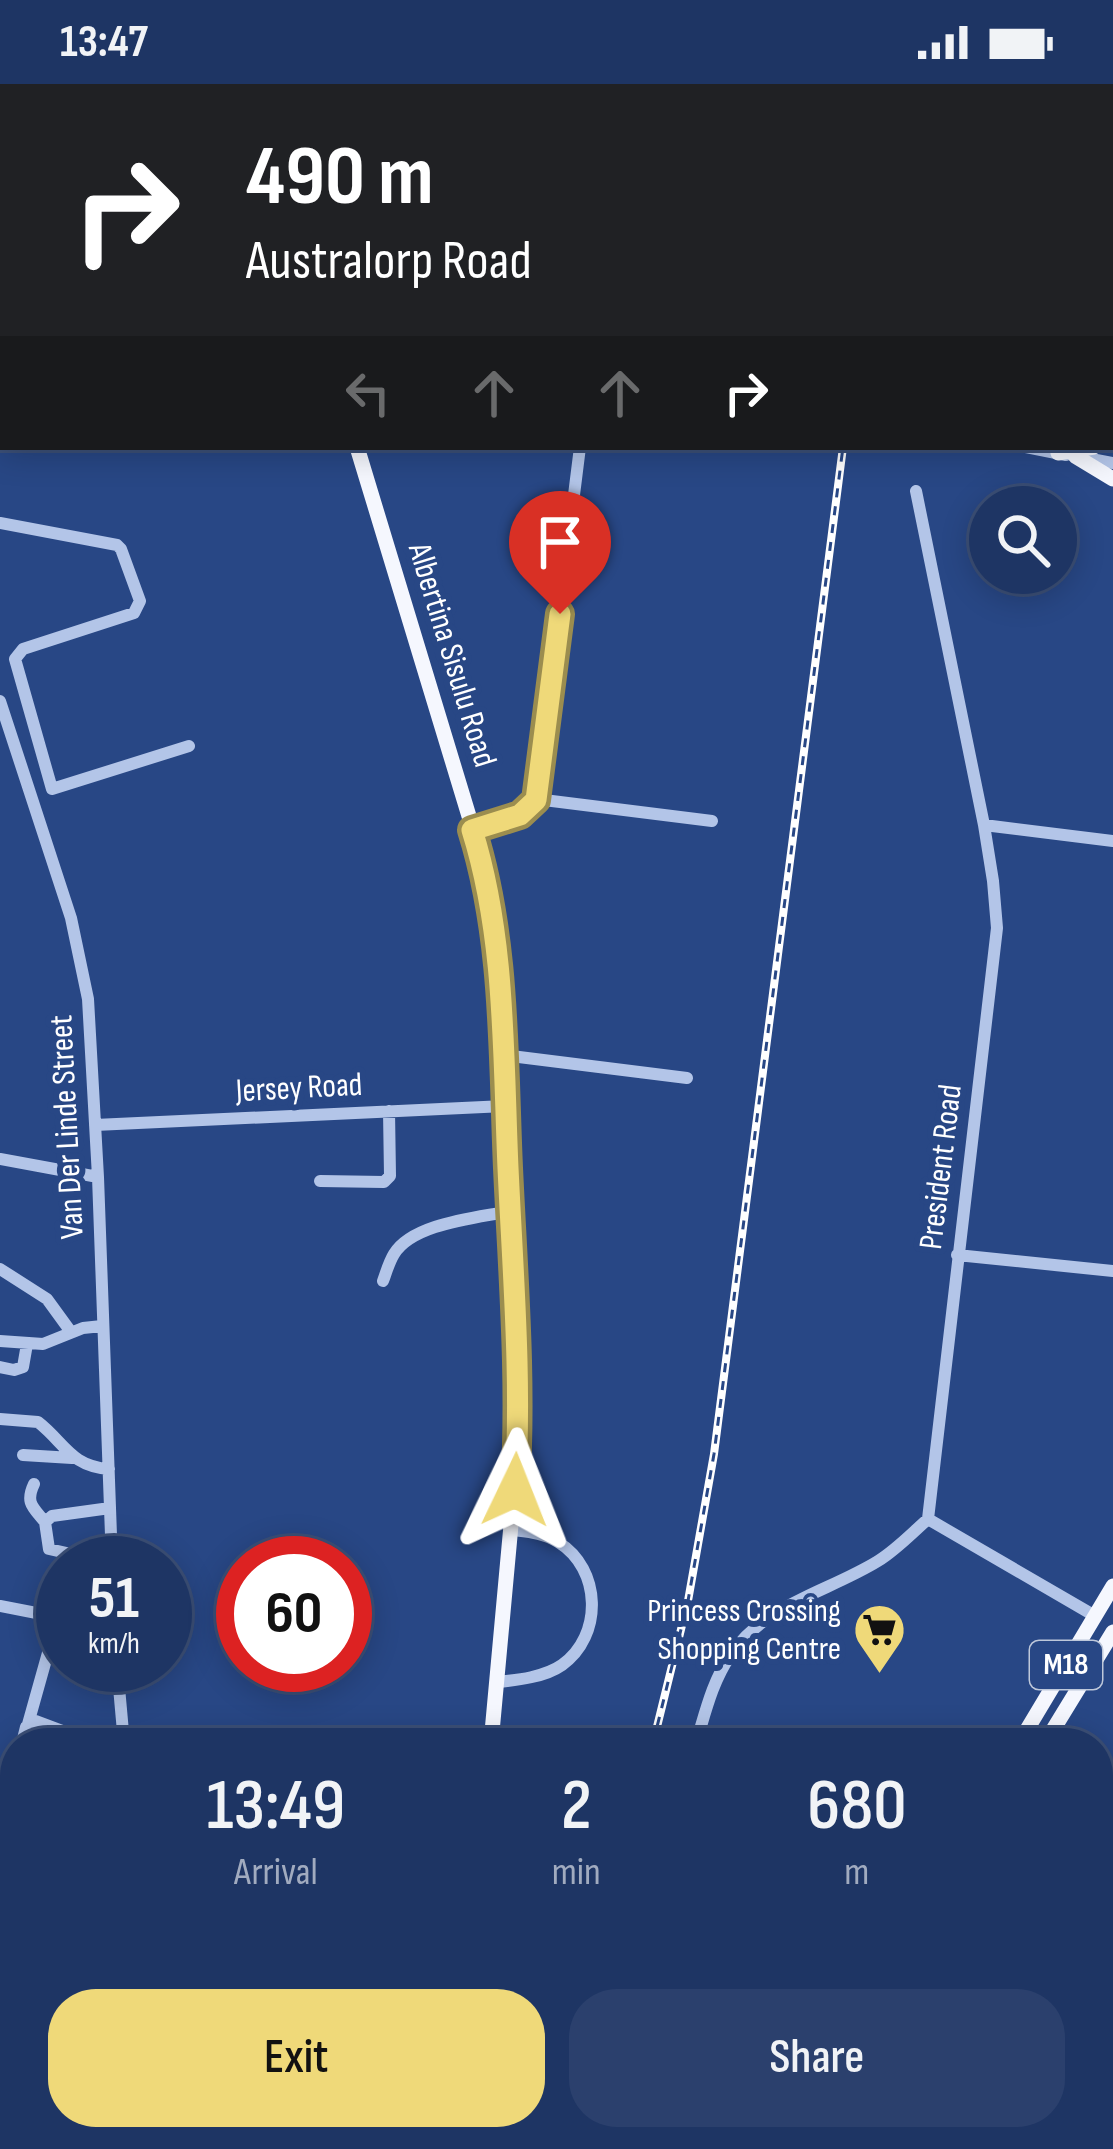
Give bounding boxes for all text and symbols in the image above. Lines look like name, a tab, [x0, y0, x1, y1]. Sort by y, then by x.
text: 13:47	[60, 15, 148, 70]
text: 490 m	[246, 127, 434, 228]
icon: right	[48, 132, 204, 288]
text: Australorp Road	[246, 229, 532, 294]
icon: left	[335, 360, 401, 426]
icon: ahead	[461, 360, 527, 426]
icon: ahead	[587, 360, 653, 426]
icon: right	[713, 360, 779, 426]
map controls	[969, 486, 1077, 594]
button: search	[969, 486, 1077, 594]
pin	[509, 491, 611, 614]
icon: arrive	[527, 509, 593, 575]
street label: Albertina Sisulu Road	[399, 537, 505, 772]
street label: Van Der Linde Street	[41, 1014, 93, 1240]
street label: Jersey Road	[234, 1065, 363, 1111]
street label: President Road	[911, 1082, 971, 1252]
position arrow	[452, 1427, 578, 1553]
speed limit sign: 60	[216, 1536, 372, 1692]
text: 51	[89, 1563, 139, 1635]
place label: Princess Crossing Shopping Centre	[647, 1591, 841, 1669]
supermarket icon: Princess Crossing Shopping Centre	[852, 1602, 908, 1676]
text: km/h	[88, 1626, 140, 1662]
road number: M18	[1030, 1641, 1102, 1689]
text: 13:49	[207, 1763, 345, 1850]
text: 2	[561, 1763, 592, 1850]
text: 680	[807, 1763, 907, 1850]
text: Arrival	[234, 1849, 318, 1896]
text: min	[552, 1849, 601, 1896]
text: m	[844, 1849, 869, 1896]
button: Exit	[48, 1989, 545, 2127]
button: Share	[569, 1989, 1065, 2127]

